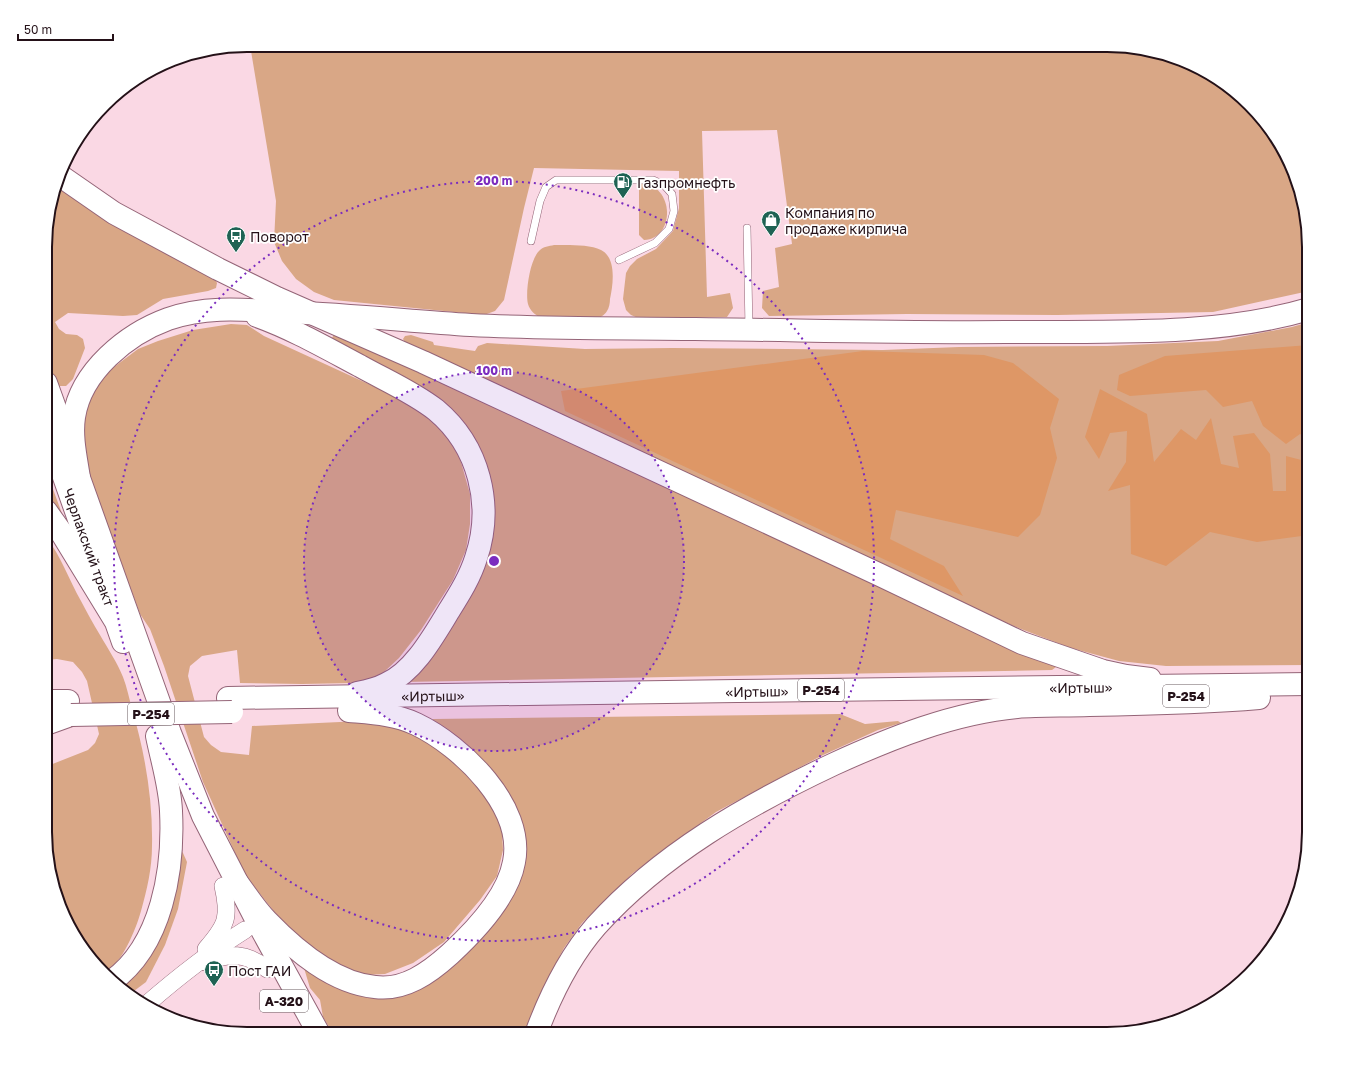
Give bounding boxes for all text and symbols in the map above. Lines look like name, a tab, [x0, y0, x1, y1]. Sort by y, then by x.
scale bar	[18, 16, 113, 42]
text: 50 m	[24, 22, 52, 37]
fuel station icon: Газпромнефть	[612, 171, 634, 199]
text: 200 m	[476, 173, 512, 188]
place label: Газпромнефть	[637, 174, 735, 191]
place label: Компания по продаже кирпича	[785, 204, 907, 237]
shop icon: Компания по продаже кирпича	[760, 209, 782, 237]
bus stop icon: Поворот	[225, 225, 247, 253]
place label: Поворот	[250, 228, 309, 245]
text: 100 m	[476, 363, 512, 378]
street label: Черлакский тракт	[60, 486, 118, 608]
centre of rings	[487, 554, 501, 568]
street label: «Иртыш»	[1049, 678, 1113, 696]
road number: Р-254	[798, 679, 844, 701]
street label: «Иртыш»	[725, 682, 789, 700]
road number: Р-254	[1163, 685, 1209, 707]
street label: «Иртыш»	[401, 686, 465, 704]
road number: Р-254	[128, 703, 174, 725]
bus stop icon: Пост ГАИ	[203, 959, 225, 987]
place label: Пост ГАИ	[228, 962, 291, 979]
road number: А-320	[260, 990, 308, 1012]

